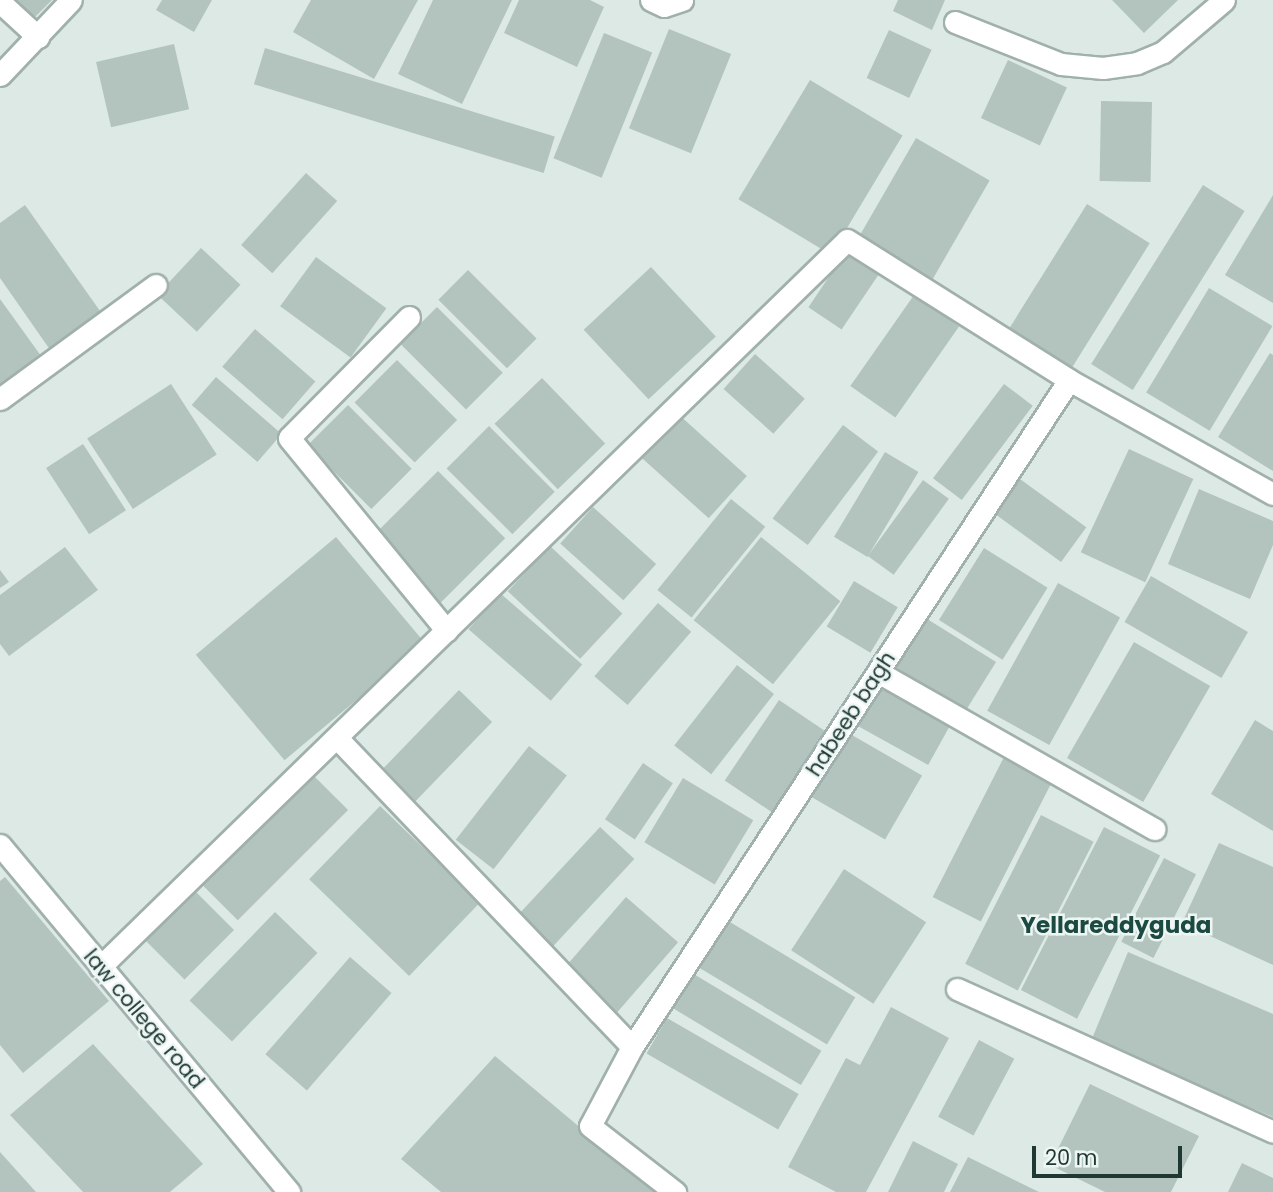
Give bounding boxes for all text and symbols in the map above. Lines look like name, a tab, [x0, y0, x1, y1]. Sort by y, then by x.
street label: habeeb bagh	[801, 647, 901, 781]
district label: Yellareddyguda	[1021, 911, 1211, 939]
street label: law college road	[78, 944, 210, 1094]
scale bar	[1035, 1132, 1186, 1176]
text: 20 m	[1045, 1143, 1098, 1172]

